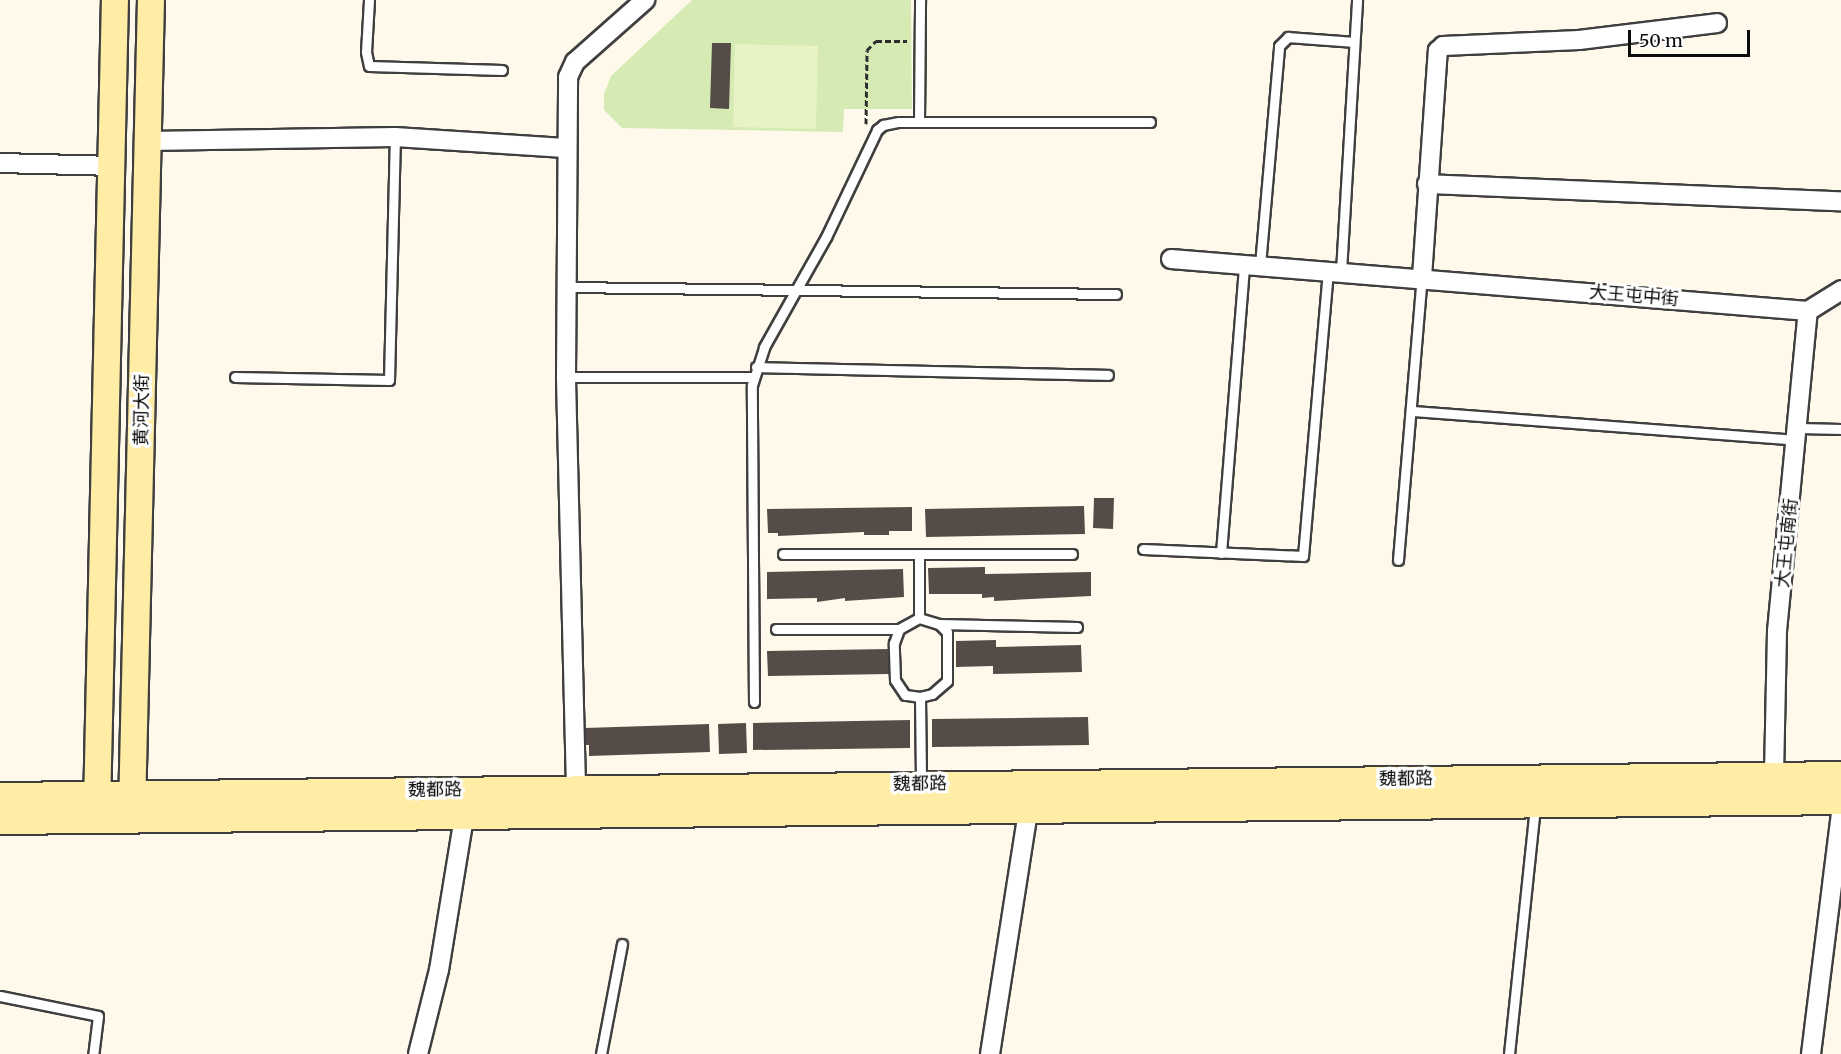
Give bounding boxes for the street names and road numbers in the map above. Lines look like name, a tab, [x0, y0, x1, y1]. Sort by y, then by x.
street label: 大王屯中街	[1588, 281, 1680, 311]
street label: 黄河大街	[131, 374, 153, 446]
street label: 大王屯南街	[1772, 497, 1802, 589]
street label: 魏都路	[1379, 768, 1433, 790]
street label: 魏都路	[893, 773, 947, 795]
street label: 魏都路	[408, 779, 462, 801]

